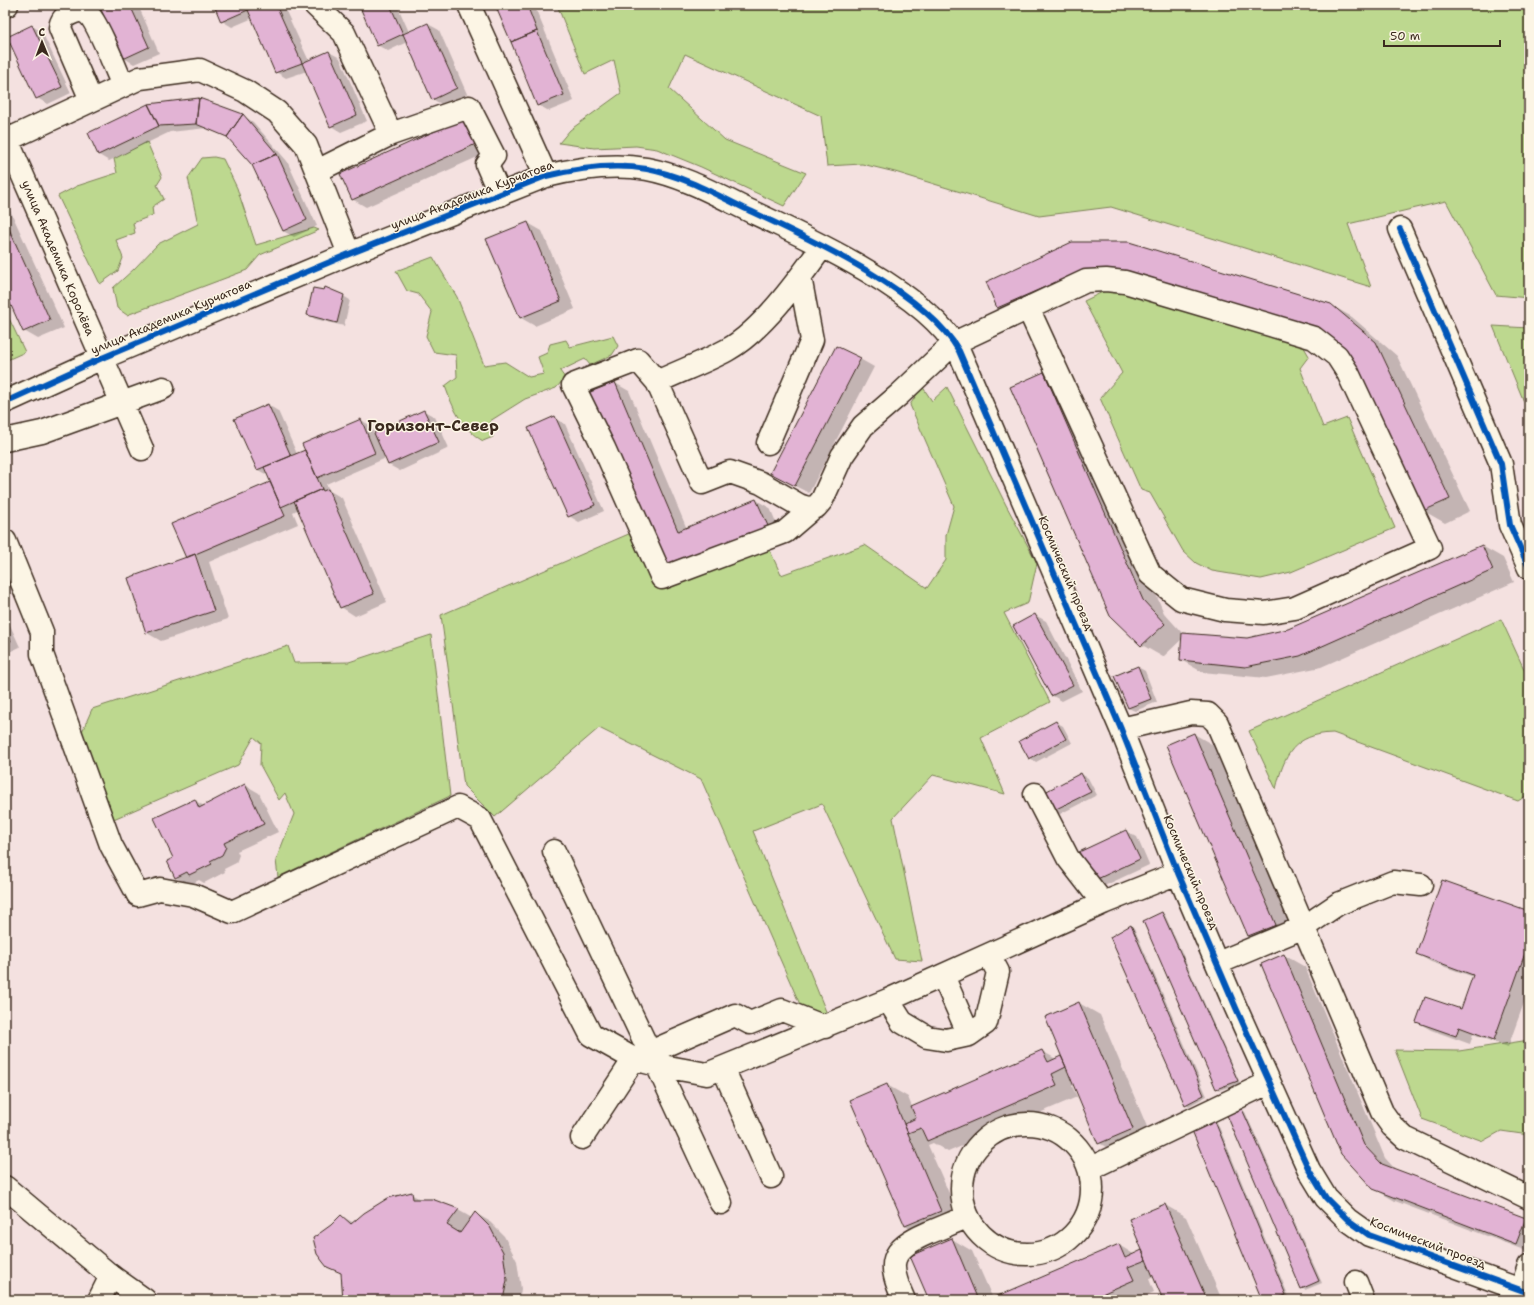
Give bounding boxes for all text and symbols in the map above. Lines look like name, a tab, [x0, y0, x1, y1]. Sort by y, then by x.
north arrow	[22, 22, 62, 62]
scale bar	[1384, 22, 1500, 48]
text: С	[38, 25, 46, 40]
text: 50 m	[1390, 28, 1420, 44]
street label: улица Академика Курчатова	[388, 156, 556, 233]
street label: улица Академика Королёва	[18, 178, 98, 339]
street label: улица Академика Курчатова	[88, 276, 254, 358]
district label: Горизонт-Север	[367, 415, 499, 436]
street label: Космический проезд	[1035, 513, 1098, 633]
street label: Космический проезд	[1160, 812, 1223, 932]
street label: Космический проезд	[1368, 1213, 1489, 1273]

